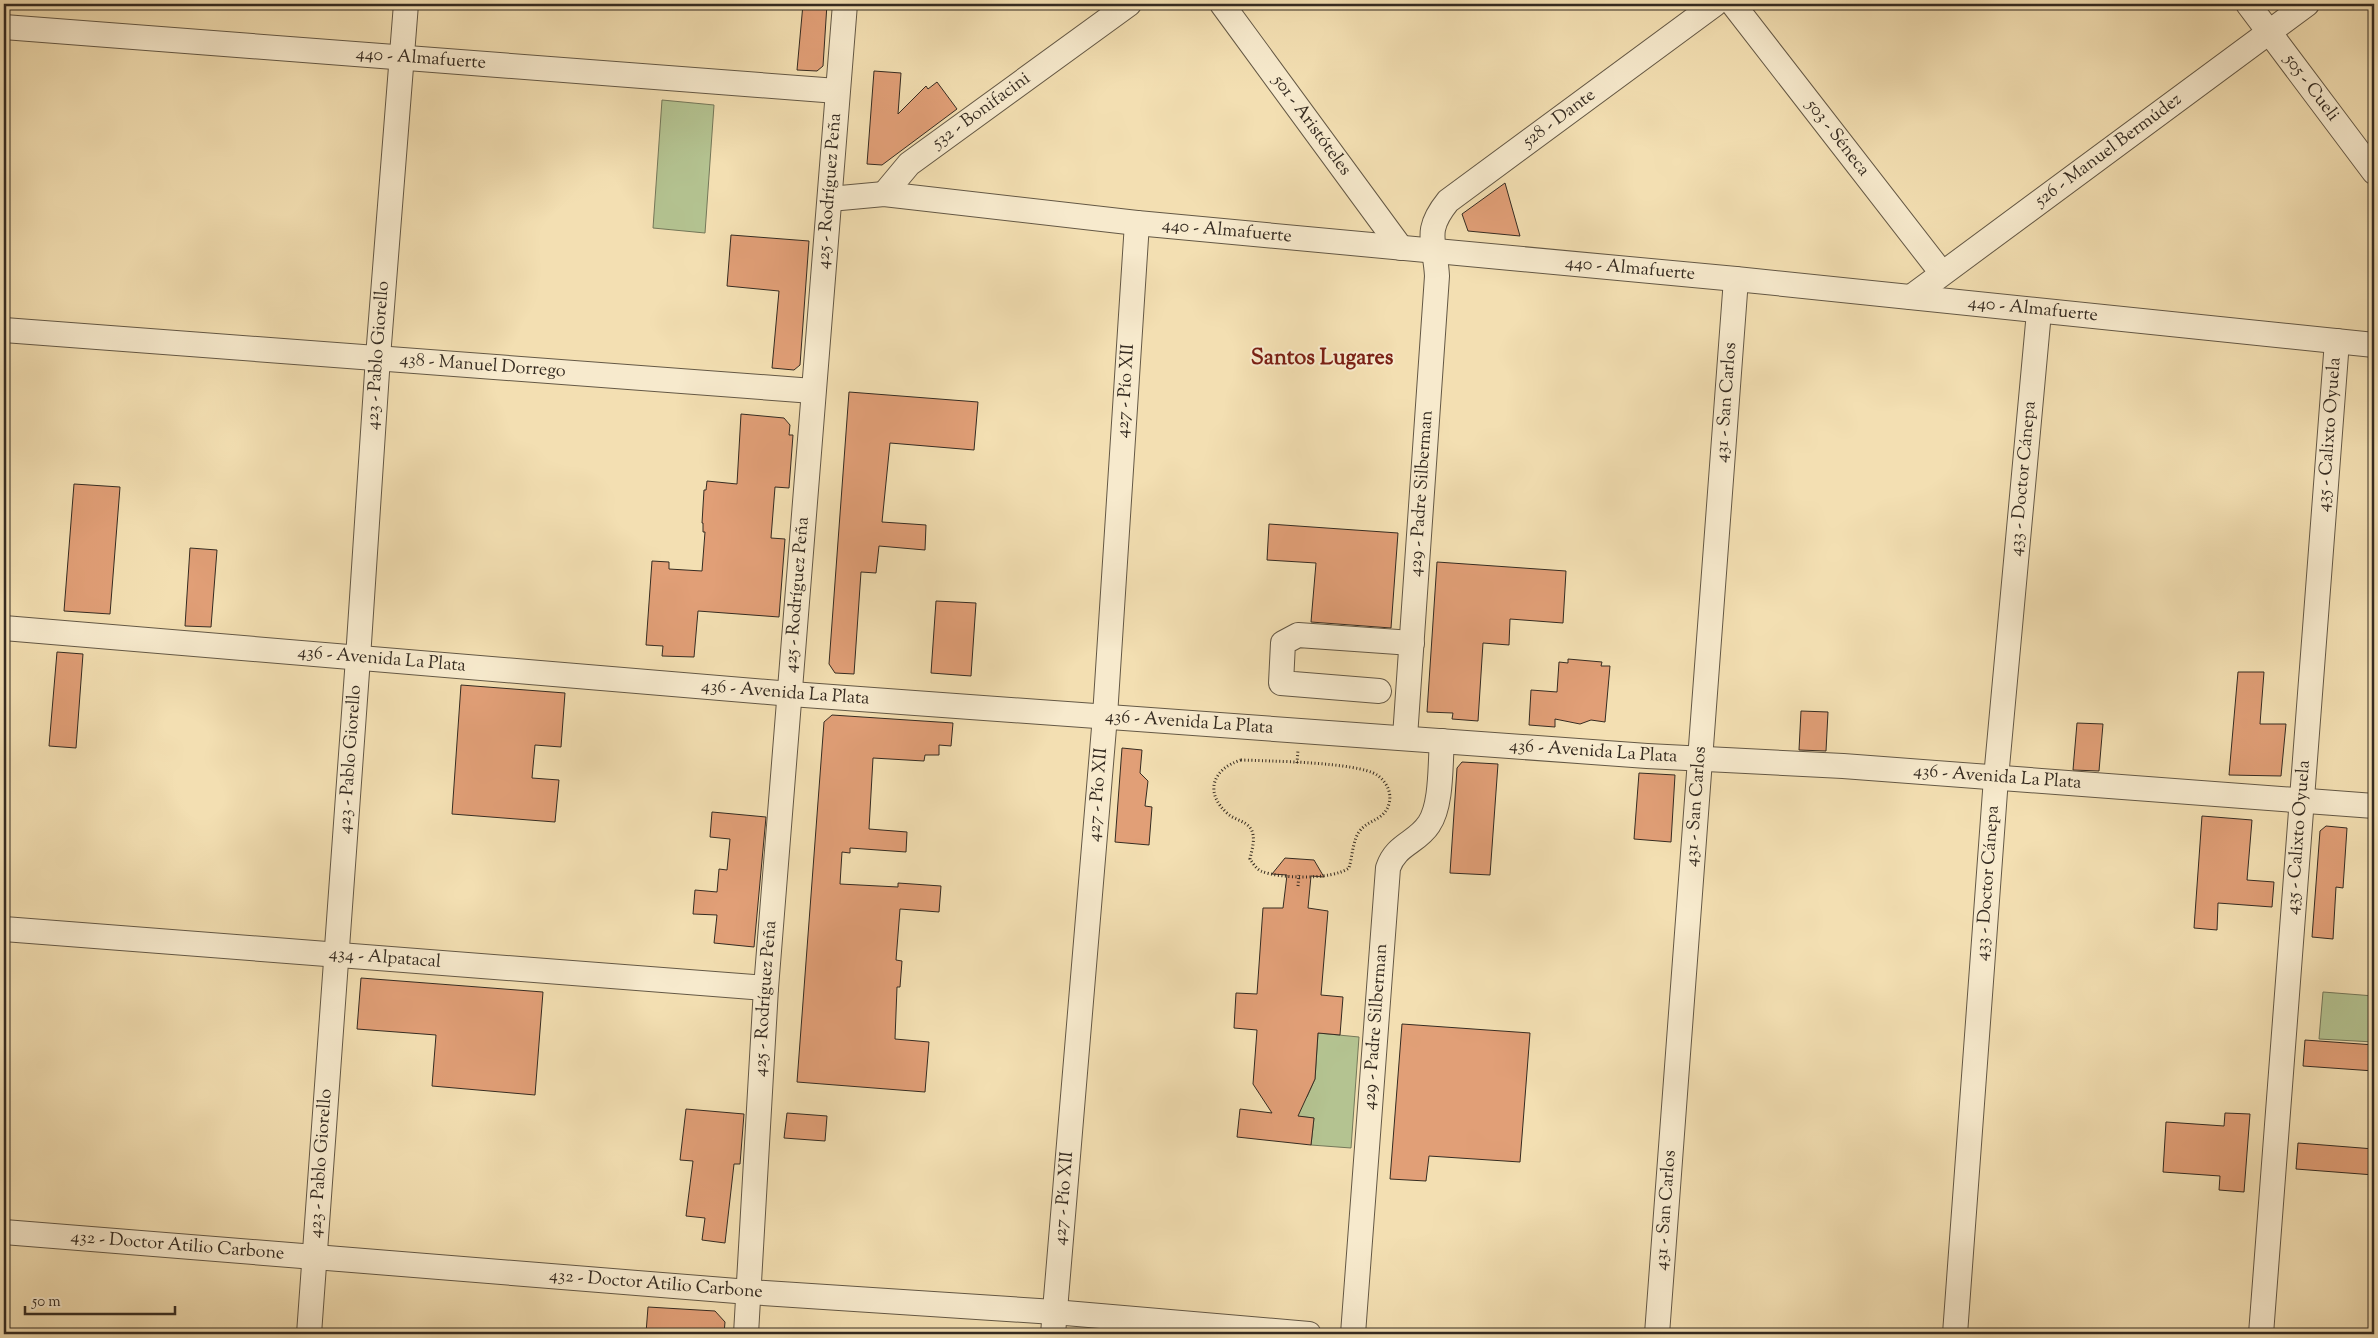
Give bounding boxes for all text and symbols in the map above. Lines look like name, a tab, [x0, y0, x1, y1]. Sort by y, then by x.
street label: 440 - Almafuerte	[355, 41, 487, 77]
street label: 505 - Cueli	[2276, 48, 2345, 127]
street label: 532 - Bonifacini	[926, 66, 1036, 156]
street label: 501 - Aristóteles	[1265, 69, 1357, 182]
street label: 528 - Dante	[1517, 83, 1601, 155]
street label: 526 - Manuel Bermúdez	[2029, 87, 2188, 214]
street label: 503 - Séneca	[1798, 94, 1875, 182]
street label: 425 - Rodríguez Peña	[811, 112, 849, 270]
street label: 440 - Almafuerte	[1161, 212, 1293, 250]
street label: 440 - Almafuerte	[1564, 250, 1696, 288]
street label: 423 - Pablo Giorello	[360, 280, 397, 431]
street label: 440 - Almafuerte	[1967, 290, 2099, 329]
street label: 431 - San Carlos	[1709, 342, 1744, 464]
street label: 427 - Pío XII	[1110, 343, 1142, 439]
district label: Santos Lugares	[1251, 343, 1394, 375]
street label: 438 - Manuel Dorrego	[399, 347, 567, 385]
street label: 435 - Calixto Oyuela	[2311, 356, 2349, 513]
street label: 433 - Doctor Cánepa	[2004, 400, 2044, 558]
street label: 429 - Padre Silberman	[1403, 409, 1441, 578]
street label: 425 - Rodríguez Peña	[778, 516, 817, 674]
street label: 436 - Avenida La Plata	[297, 640, 467, 680]
street label: 436 - Avenida La Plata	[700, 674, 870, 713]
street label: 423 - Pablo Giorello	[332, 684, 369, 835]
street label: 436 - Avenida La Plata	[1104, 704, 1274, 742]
street label: 436 - Avenida La Plata	[1508, 733, 1678, 771]
street label: 431 - San Carlos	[1679, 745, 1714, 868]
street label: 427 - Pío XII	[1081, 747, 1115, 843]
street label: 436 - Avenida La Plata	[1912, 758, 2082, 797]
street label: 435 - Calixto Oyuela	[2280, 759, 2318, 916]
street label: 433 - Doctor Cánepa	[1970, 805, 2007, 962]
street label: 425 - Rodríguez Peña	[748, 920, 784, 1077]
street label: 434 - Alpatacal	[328, 941, 442, 976]
street label: 429 - Padre Silberman	[1357, 942, 1395, 1111]
street label: 423 - Pablo Giorello	[303, 1088, 340, 1239]
street label: 431 - San Carlos	[1649, 1149, 1684, 1271]
street label: 427 - Pío XII	[1047, 1150, 1081, 1247]
street label: 432 - Doctor Atilio Carbone	[70, 1224, 285, 1268]
street label: 432 - Doctor Atilio Carbone	[548, 1263, 764, 1306]
scale bar	[25, 1283, 175, 1315]
text: 50 m	[31, 1292, 61, 1313]

